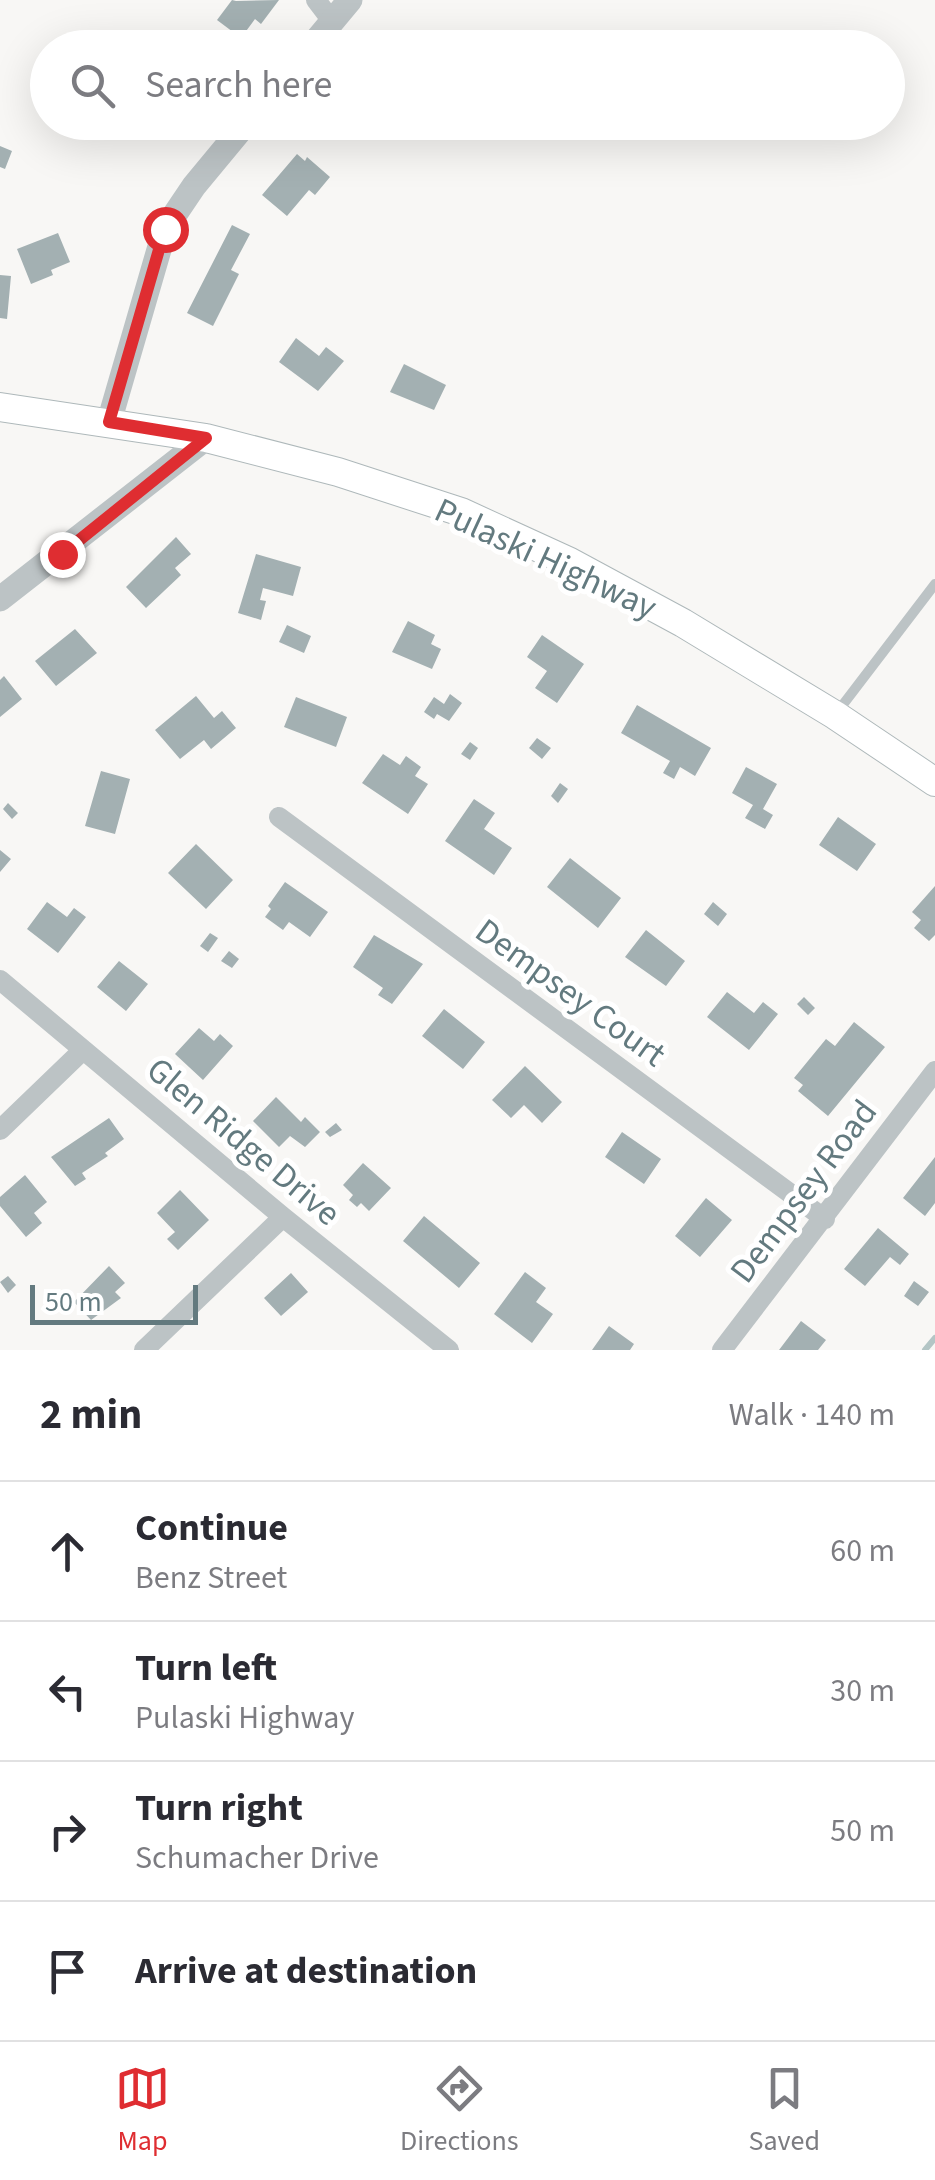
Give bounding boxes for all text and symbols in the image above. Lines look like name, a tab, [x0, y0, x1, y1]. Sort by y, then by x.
search box	[30, 30, 905, 140]
icon: search	[65, 58, 120, 113]
text: Search here	[145, 58, 332, 112]
route start	[143, 207, 189, 253]
street label: Pulaski Highway	[426, 486, 665, 632]
route end	[40, 532, 86, 578]
street label: Dempsey Court	[465, 907, 676, 1079]
street label: Glen Ridge Drive	[136, 1046, 351, 1238]
street label: Dempsey Road	[718, 1090, 889, 1294]
scale bar	[30, 1280, 198, 1324]
text: 50 m	[45, 1282, 102, 1322]
text: 2 min	[40, 1385, 142, 1445]
text: Walk · 140 m	[729, 1392, 895, 1438]
text: Continue	[135, 1501, 288, 1555]
icon: ahead	[40, 1524, 95, 1579]
text: 60 m	[830, 1528, 895, 1574]
text: Benz Street	[135, 1555, 287, 1601]
text: Turn left	[135, 1641, 277, 1695]
icon: left	[40, 1664, 95, 1719]
text: 30 m	[830, 1668, 895, 1714]
text: Pulaski Highway	[135, 1695, 354, 1741]
text: Turn right	[135, 1781, 303, 1835]
icon: right	[40, 1804, 95, 1859]
text: 50 m	[830, 1808, 895, 1854]
text: Schumacher Drive	[135, 1835, 379, 1881]
icon: arrive	[40, 1944, 95, 1999]
text: Arrive at destination	[135, 1944, 477, 1998]
tab: Map	[115, 2061, 170, 2161]
tab: Directions	[400, 2061, 519, 2161]
tab: Saved	[749, 2061, 820, 2161]

